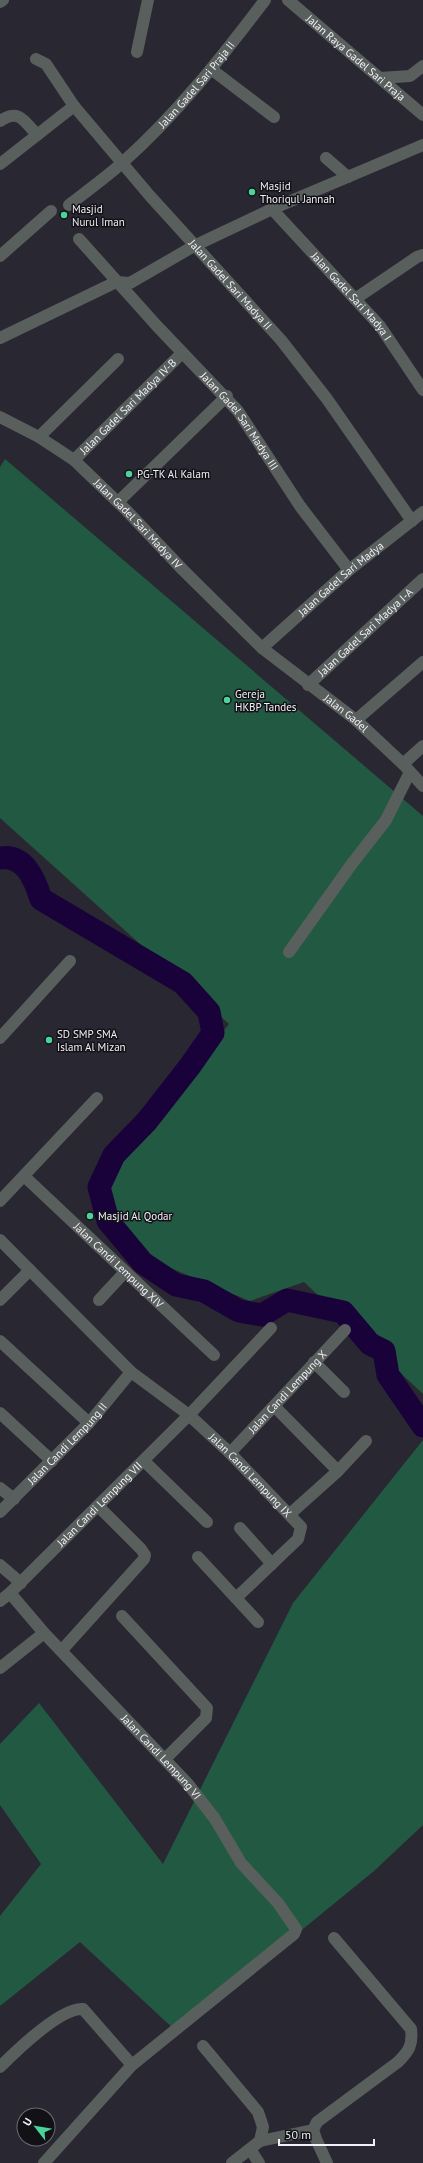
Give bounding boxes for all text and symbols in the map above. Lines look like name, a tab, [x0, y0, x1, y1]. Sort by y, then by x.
street label: Jalan Raya Gadel Sari Praja	[302, 11, 408, 104]
street label: Jalan Gadel Sari Praja II	[155, 38, 238, 132]
place label: Masjid Thoriqul Jannah	[260, 179, 335, 206]
marker: Masjid Thoriqul Jannah	[247, 187, 257, 197]
place label: Masjid Nurul Iman	[72, 202, 125, 229]
marker: Masjid Nurul Iman	[59, 210, 69, 220]
street label: Jalan Gadel Sari Madya II	[185, 236, 275, 332]
street label: Jalan Gadel Sari Madya I	[308, 248, 395, 343]
street label: Jalan Gadel Sari Madya IV-B	[76, 356, 179, 458]
street label: Jalan Gadel Sari Madya III	[197, 368, 282, 473]
place label: PG-TK Al Kalam	[137, 467, 210, 481]
marker: PG-TK Al Kalam	[124, 469, 134, 479]
street label: Jalan Gadel Sari Madya IV	[90, 475, 186, 572]
street label: Jalan Gadel Sari Madya	[295, 539, 386, 620]
street label: Jalan Gadel Sari Madya I-A	[314, 584, 416, 680]
place label: Gereja HKBP Tandes	[235, 687, 297, 714]
street label: Jalan Gadel	[320, 690, 372, 736]
marker: Gereja HKBP Tandes	[222, 695, 232, 705]
place label: SD SMP SMA Islam Al Mizan	[57, 1027, 126, 1054]
marker: SD SMP SMA Islam Al Mizan	[44, 1035, 54, 1045]
place label: Masjid Al Qodar	[98, 1209, 173, 1223]
marker: Masjid Al Qodar	[85, 1211, 95, 1221]
street label: Jalan Candi Lempung XIV	[70, 1219, 167, 1311]
street label: Jalan Candi Lempung X	[244, 1347, 330, 1437]
street label: Jalan Candi Lempung II	[24, 1400, 110, 1488]
street label: Jalan Candi Lempung IX	[205, 1429, 295, 1520]
street label: Jalan Candi Lempung VII	[53, 1459, 145, 1550]
street label: Jalan Candi Lempung VI	[118, 1711, 204, 1802]
north arrow	[16, 2107, 56, 2147]
text: U	[20, 2115, 35, 2128]
scale bar	[279, 2121, 374, 2147]
text: 50 m	[285, 2127, 311, 2142]

